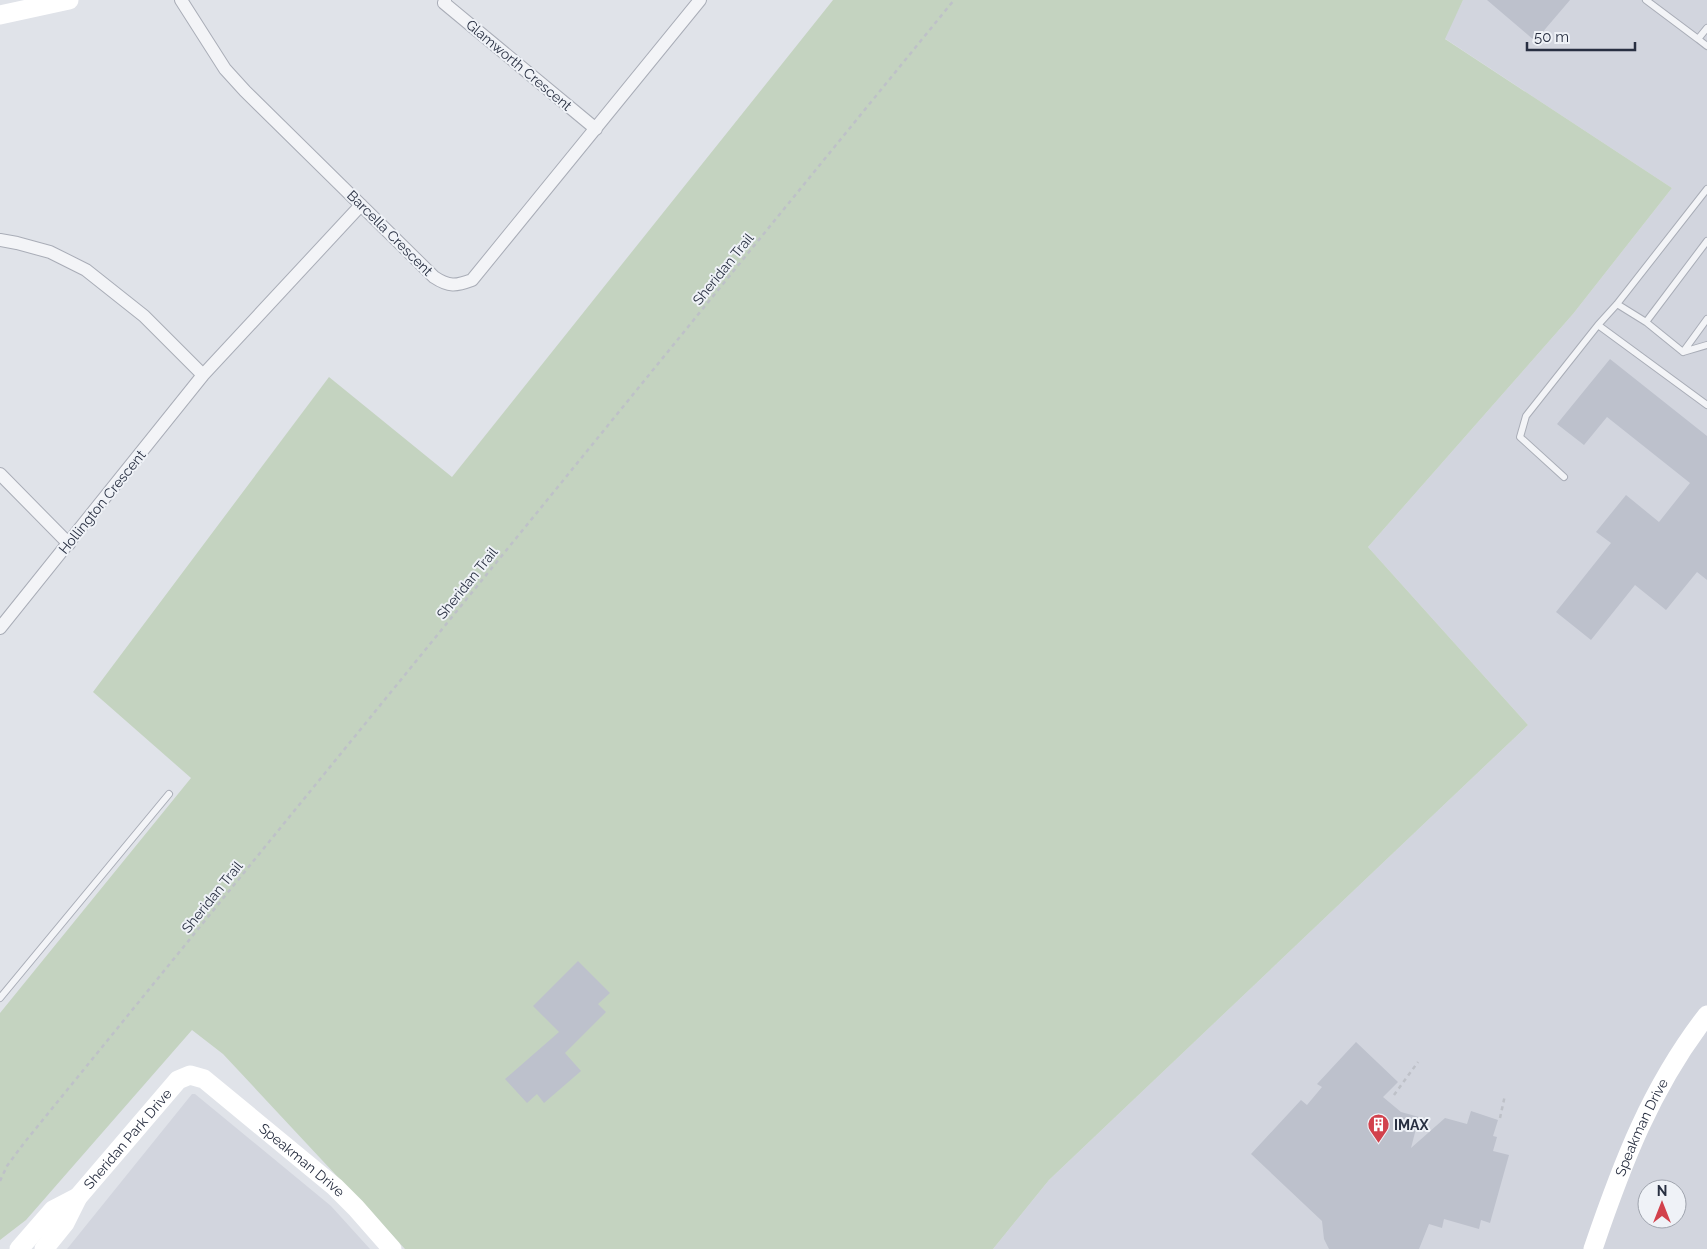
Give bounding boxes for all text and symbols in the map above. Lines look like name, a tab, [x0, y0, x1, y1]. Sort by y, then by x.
street label: Glamworth Crescent	[463, 16, 575, 114]
scale bar	[1527, 20, 1634, 52]
text: 50 m	[1534, 28, 1569, 46]
street label: Barcella Crescent	[344, 187, 436, 279]
street label: Sheridan Trail	[689, 230, 757, 308]
street label: Hollington Crescent	[55, 447, 149, 557]
street label: Sheridan Trail	[433, 544, 501, 622]
street label: Sheridan Trail	[178, 858, 246, 936]
street label: Speakman Drive	[1612, 1076, 1671, 1179]
street label: Sheridan Park Drive	[80, 1086, 175, 1192]
building icon: IMAX	[1366, 1113, 1390, 1144]
place label: IMAX	[1394, 1117, 1430, 1133]
street label: Speakman Drive	[256, 1120, 348, 1200]
north arrow	[1637, 1179, 1687, 1229]
text: N	[1657, 1183, 1667, 1199]

